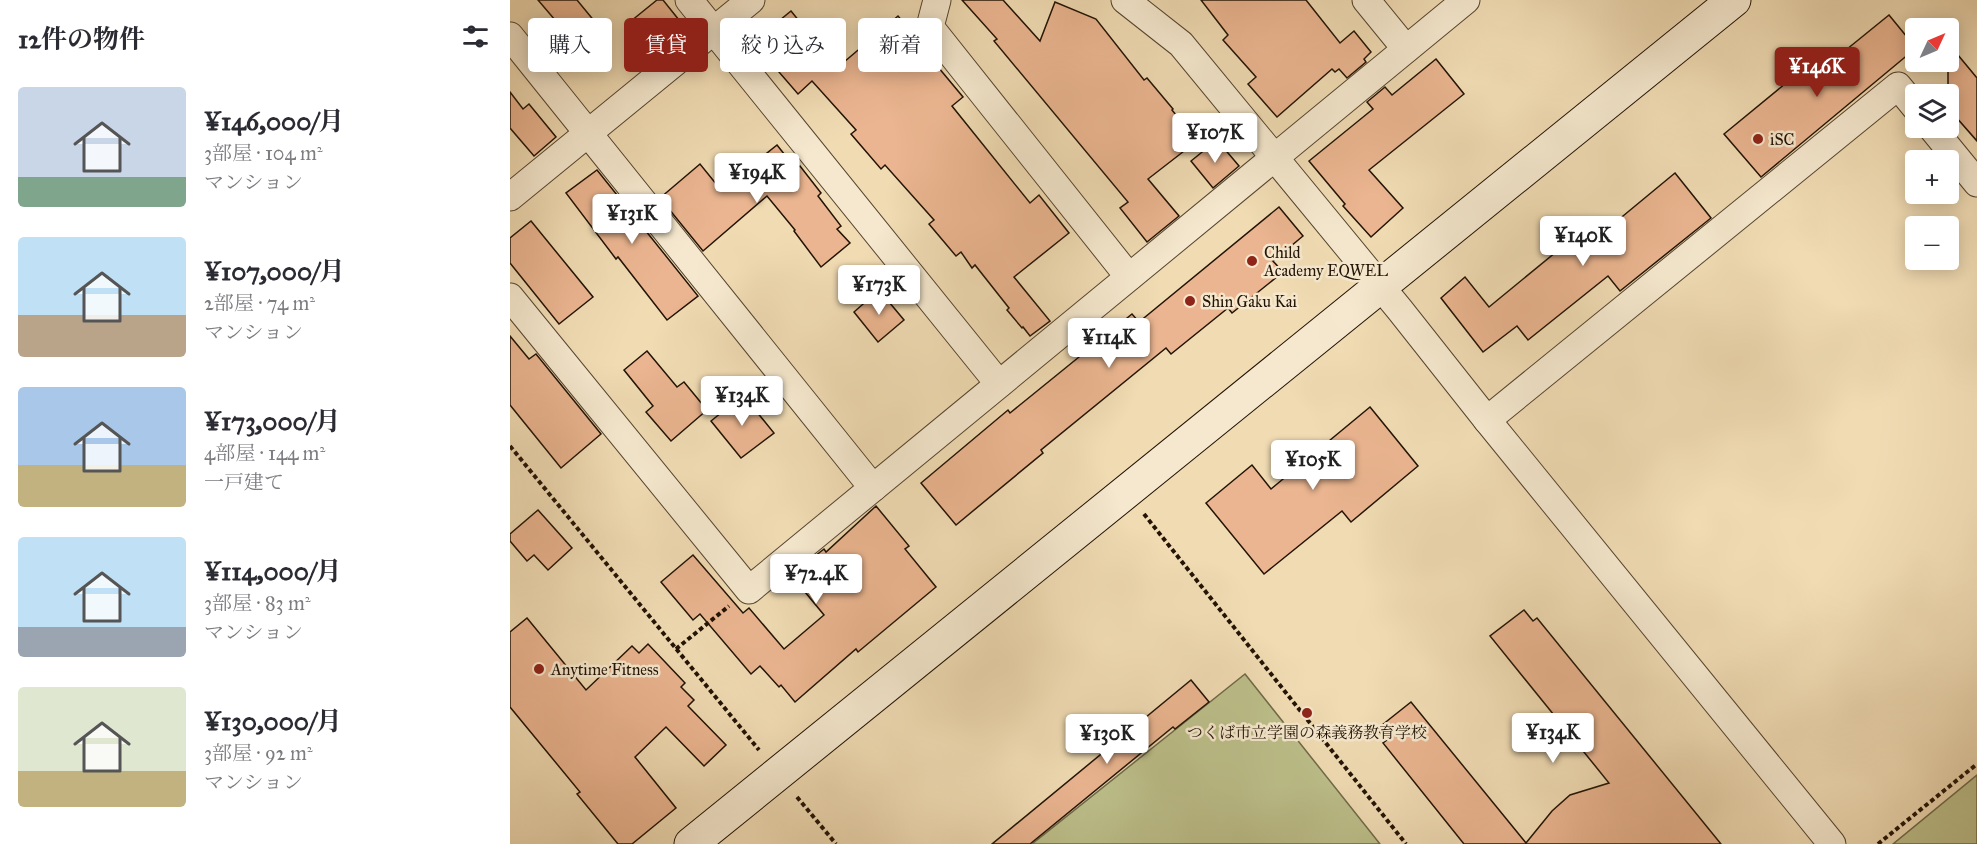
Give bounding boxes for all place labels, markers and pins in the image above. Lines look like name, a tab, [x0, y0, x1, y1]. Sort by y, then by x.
pin: ¥146K	[1775, 47, 1859, 98]
pin: ¥107K	[1173, 113, 1257, 164]
place label: iSC	[1770, 130, 1795, 149]
marker: iSC	[1751, 132, 1765, 146]
pin: ¥194K	[715, 153, 799, 204]
pin: ¥131K	[590, 194, 674, 245]
pin: ¥140K	[1541, 216, 1625, 267]
place label: Child Academy EQWEL	[1263, 243, 1388, 280]
marker: Child Academy EQWEL	[1245, 254, 1259, 268]
pin: ¥173K	[837, 265, 921, 316]
place label: Shin Gaku Kai	[1202, 292, 1298, 311]
marker: Shin Gaku Kai	[1183, 294, 1197, 308]
pin: ¥114K	[1067, 318, 1151, 369]
pin: ¥134K	[700, 376, 784, 427]
pin: ¥105K	[1271, 440, 1355, 491]
pin: ¥72.4K	[767, 554, 865, 605]
place label: Anytime Fitness	[550, 660, 659, 679]
marker: Anytime Fitness	[532, 662, 546, 676]
marker: つくば市立学園の森義務教育学校	[1300, 706, 1314, 720]
pin: ¥134K	[1511, 713, 1595, 764]
pin: ¥130K	[1065, 714, 1149, 765]
place label: つくば市立学園の森義務教育学校	[1187, 723, 1427, 742]

